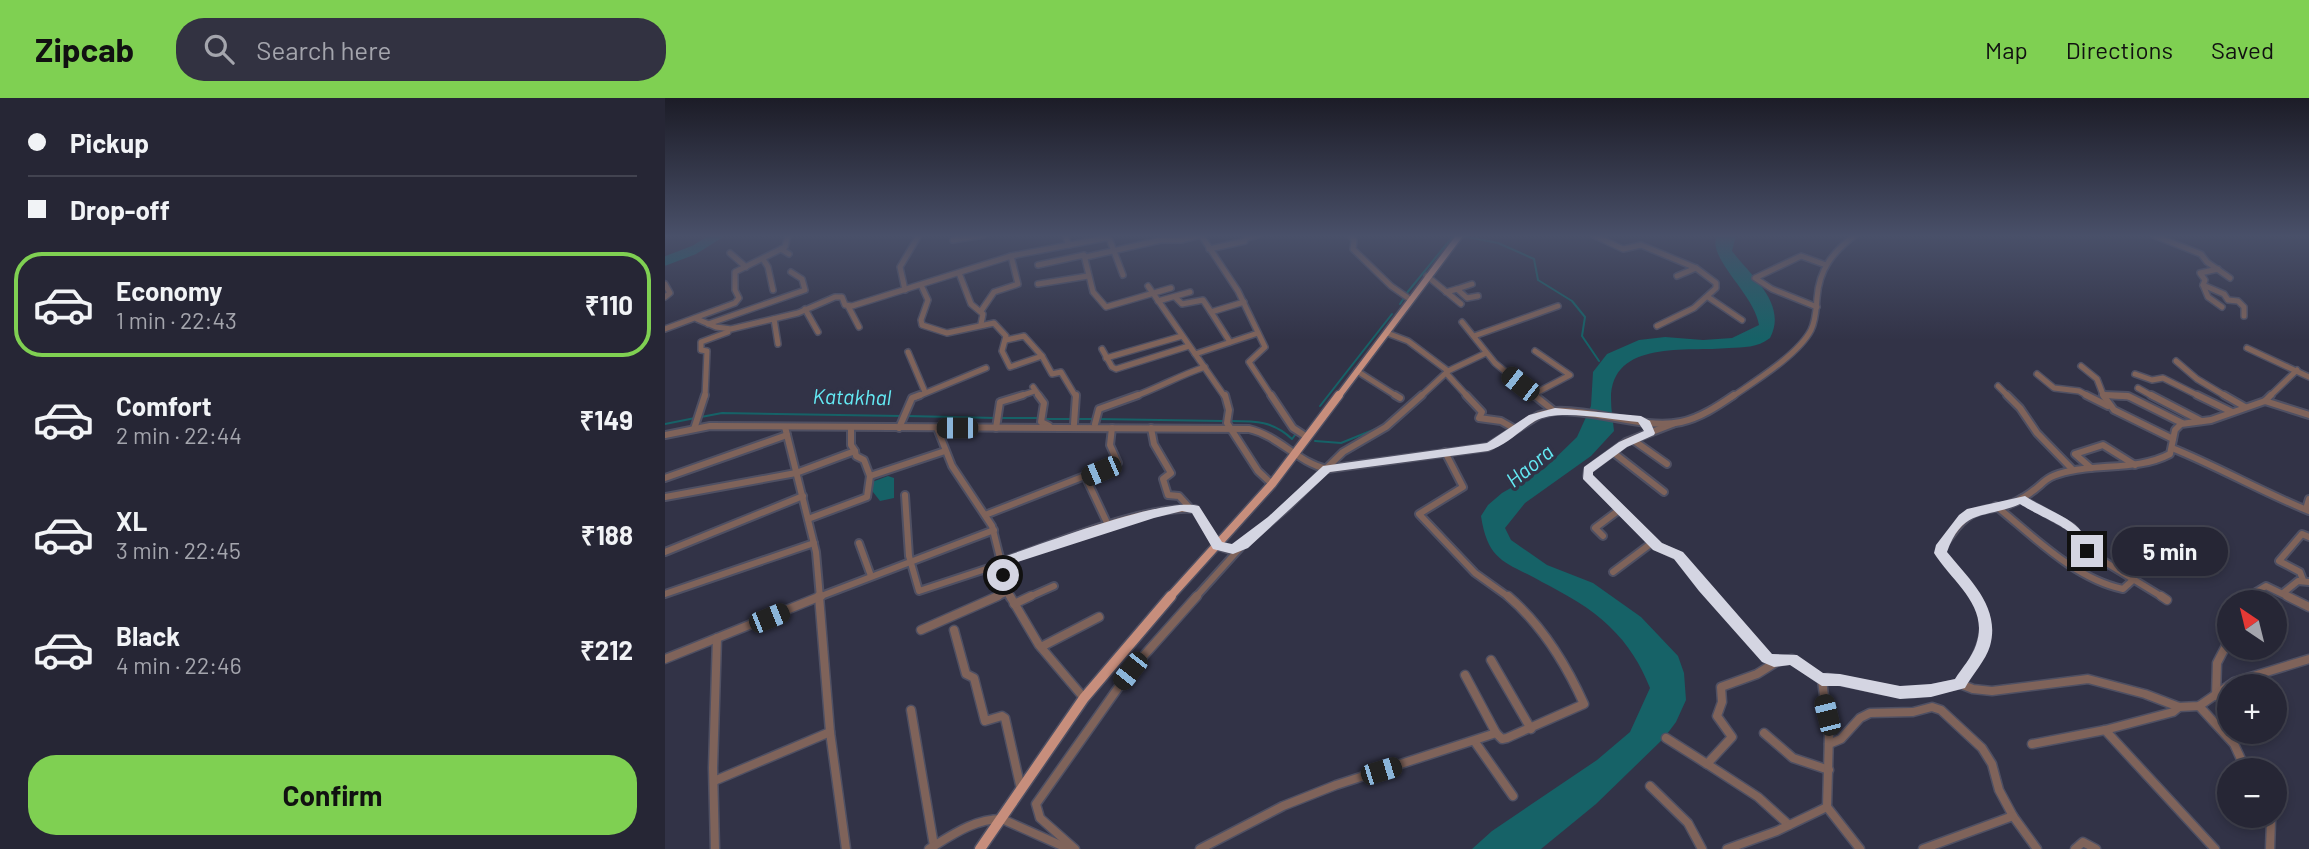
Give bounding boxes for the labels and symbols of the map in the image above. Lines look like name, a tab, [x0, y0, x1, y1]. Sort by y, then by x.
car	[1497, 363, 1544, 405]
water label: Katakhal	[812, 383, 892, 409]
car	[937, 418, 979, 439]
water label: Haora	[1500, 438, 1558, 492]
car	[1078, 453, 1125, 489]
callout: 5 min	[2111, 526, 2227, 575]
route end	[2071, 535, 2103, 567]
route start	[987, 559, 1019, 591]
north arrow	[2217, 590, 2287, 660]
car	[746, 600, 793, 636]
car	[1109, 648, 1152, 694]
car	[1812, 692, 1843, 738]
car	[1358, 755, 1405, 787]

